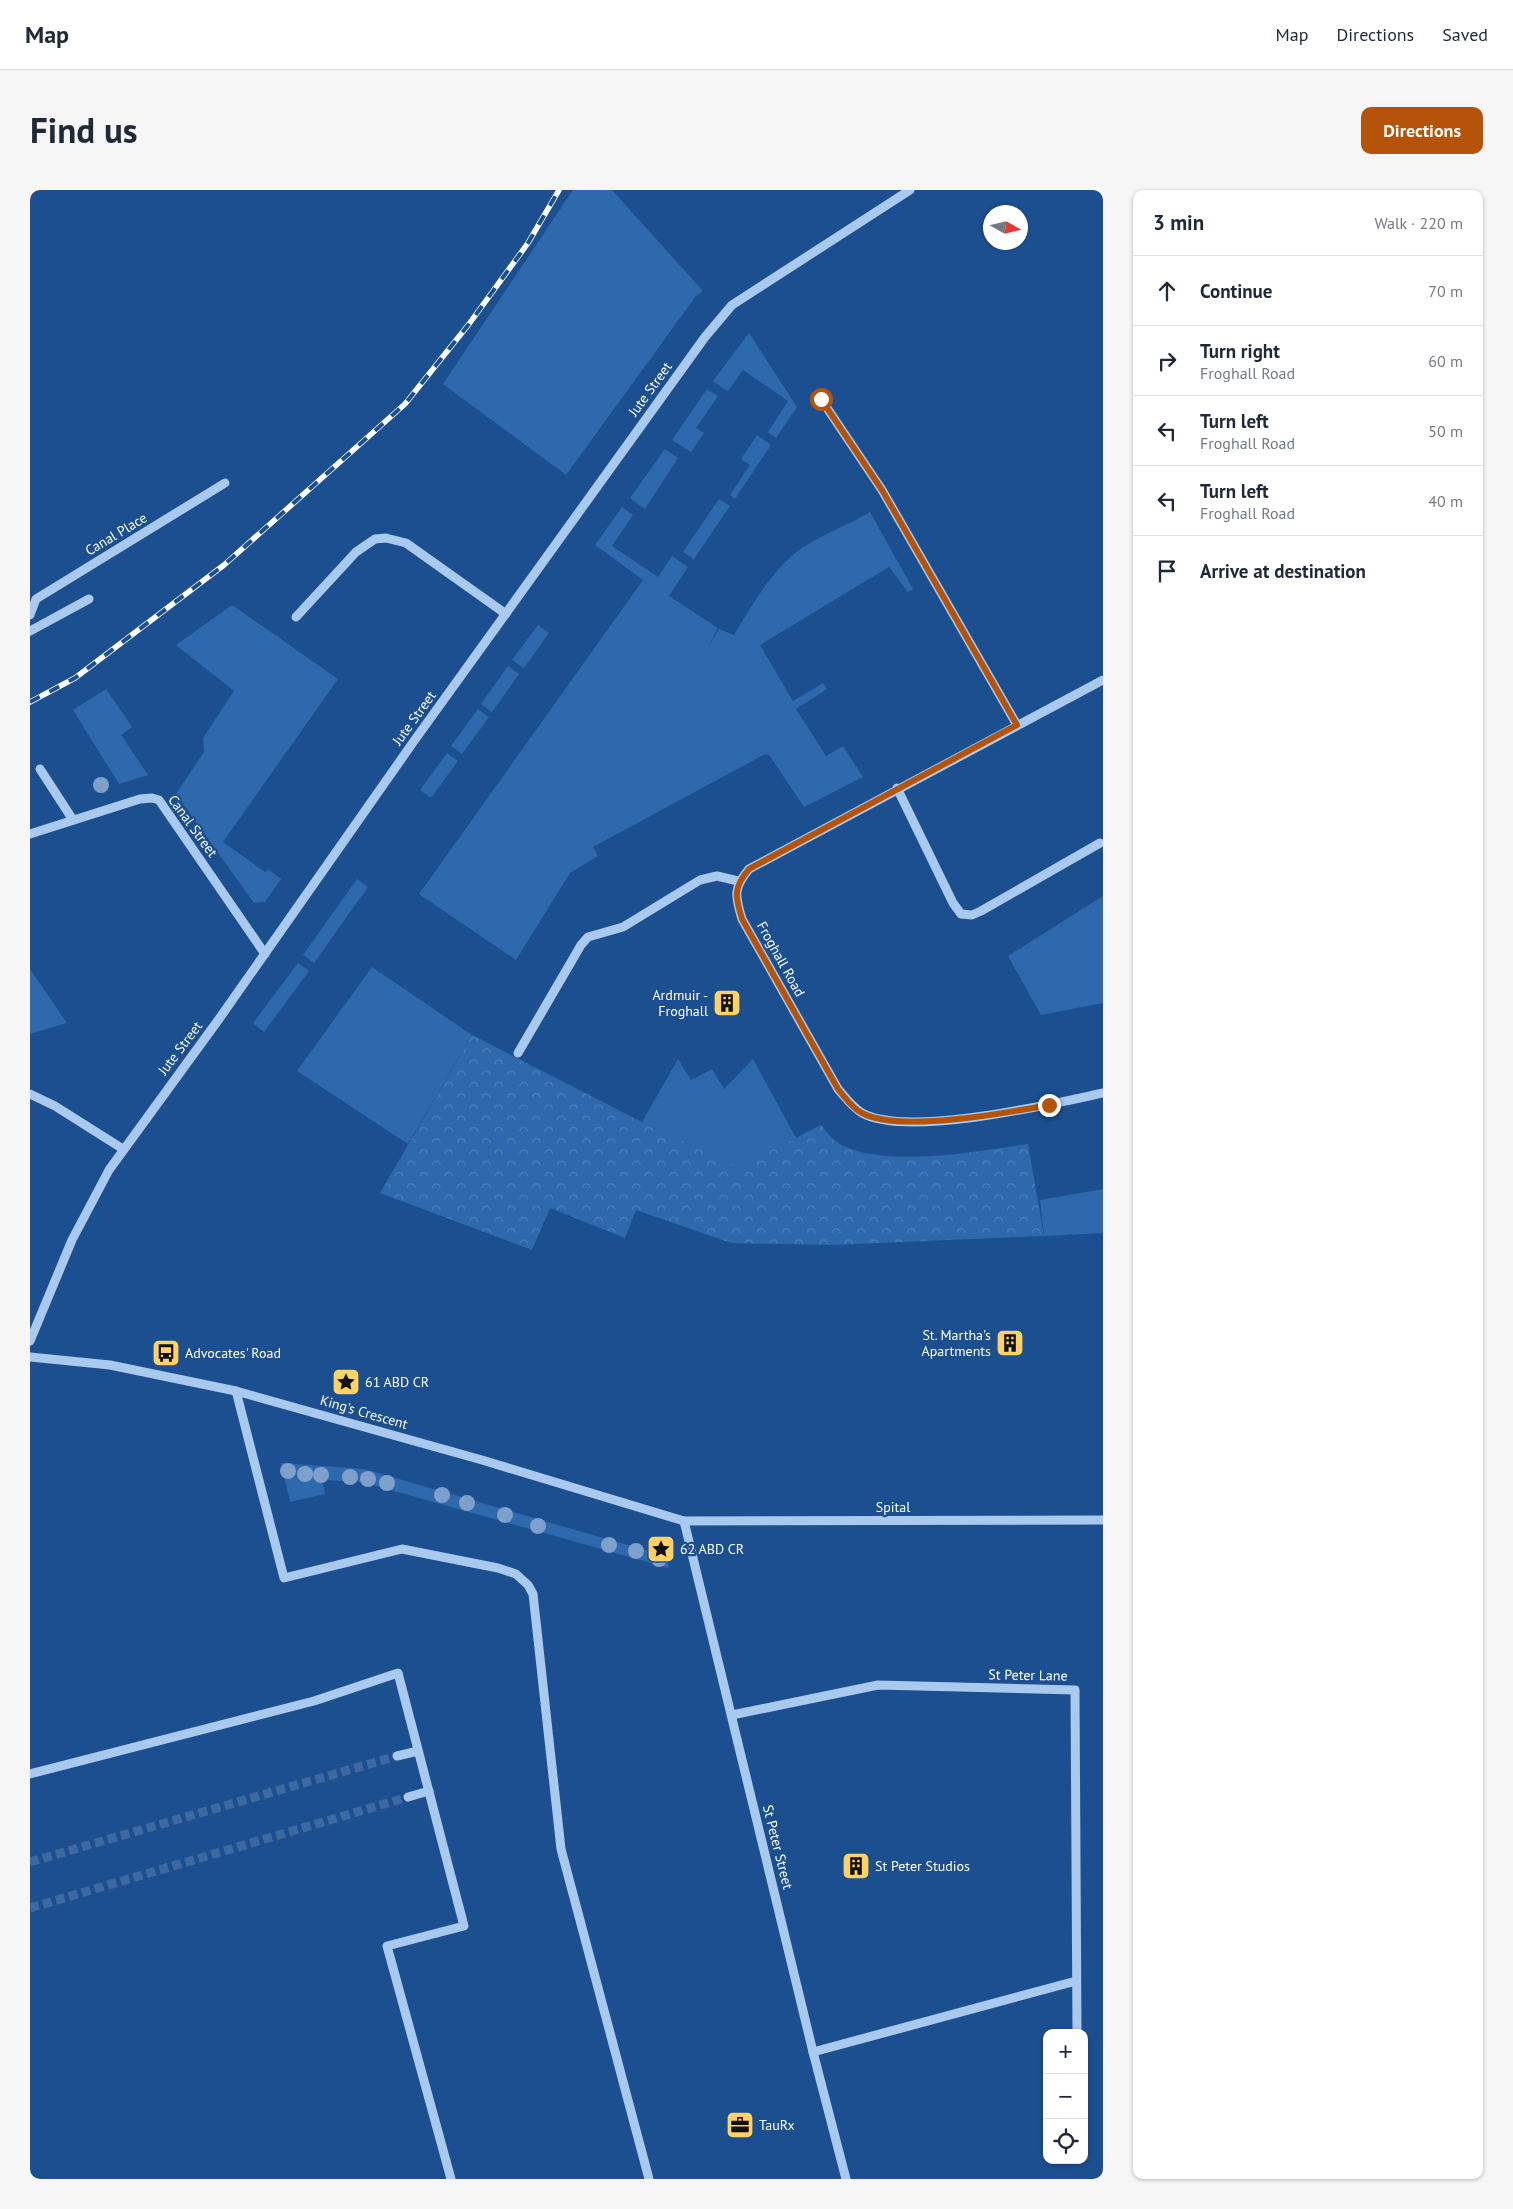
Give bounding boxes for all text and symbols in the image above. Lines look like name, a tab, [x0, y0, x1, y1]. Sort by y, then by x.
text: Map	[25, 19, 69, 50]
text: Map	[1276, 23, 1308, 46]
text: Directions	[1336, 23, 1414, 46]
text: Saved	[1442, 23, 1488, 46]
text: Find us	[30, 107, 138, 153]
button: Directions	[1361, 107, 1483, 154]
north arrow	[983, 205, 1028, 250]
text: 3 min	[1153, 209, 1204, 236]
text: Walk · 220 m	[1374, 213, 1463, 233]
icon: ahead	[1153, 277, 1181, 305]
text: Continue	[1200, 279, 1272, 303]
text: 70 m	[1428, 281, 1463, 301]
text: Turn right	[1200, 339, 1280, 363]
icon: right	[1153, 347, 1181, 375]
text: 60 m	[1428, 351, 1463, 371]
street label: Jute Street	[624, 358, 676, 421]
text: Froghall Road	[1200, 363, 1295, 383]
route start	[810, 388, 833, 411]
text: Turn left	[1200, 409, 1269, 433]
icon: left	[1153, 417, 1181, 445]
text: 50 m	[1428, 421, 1463, 441]
text: Froghall Road	[1200, 433, 1295, 453]
text: Turn left	[1200, 479, 1269, 503]
icon: left	[1153, 487, 1181, 515]
text: 40 m	[1428, 491, 1463, 511]
text: Froghall Road	[1200, 503, 1295, 523]
street label: Canal Place	[82, 508, 150, 560]
icon: arrive	[1153, 557, 1181, 585]
text: Arrive at destination	[1200, 559, 1366, 583]
street label: Jute Street	[388, 687, 440, 750]
street label: Canal Street	[164, 791, 222, 861]
street label: Froghall Road	[753, 918, 809, 1000]
place label: Ardmuir - Froghall	[652, 986, 708, 1020]
building icon: Ardmuir - Froghall	[712, 988, 742, 1018]
street label: Jute Street	[153, 1017, 206, 1079]
route end	[1038, 1094, 1061, 1117]
place label: St. Martha's Apartments	[922, 1326, 991, 1360]
building icon: St. Martha's Apartments	[995, 1328, 1025, 1358]
bus stop icon: Advocates' Road	[151, 1338, 181, 1368]
place label: Advocates' Road	[185, 1344, 281, 1362]
place icon: 61 ABD CR	[331, 1367, 361, 1397]
place label: 61 ABD CR	[365, 1373, 429, 1391]
street label: King's Crescent	[318, 1391, 410, 1433]
street label: Spital	[876, 1498, 910, 1516]
place icon: 62 ABD CR	[646, 1534, 676, 1564]
place label: 62 ABD CR	[680, 1540, 744, 1558]
street label: St Peter Lane	[988, 1665, 1068, 1685]
street label: St Peter Street	[759, 1803, 797, 1891]
building icon: St Peter Studios	[841, 1851, 871, 1881]
place label: St Peter Studios	[875, 1857, 970, 1875]
map controls	[1043, 2029, 1088, 2164]
button: +	[1043, 2029, 1088, 2074]
button: −	[1043, 2074, 1088, 2119]
office icon: TauRx	[725, 2110, 755, 2140]
place label: TauRx	[759, 2116, 795, 2134]
button: locate	[1043, 2119, 1088, 2164]

